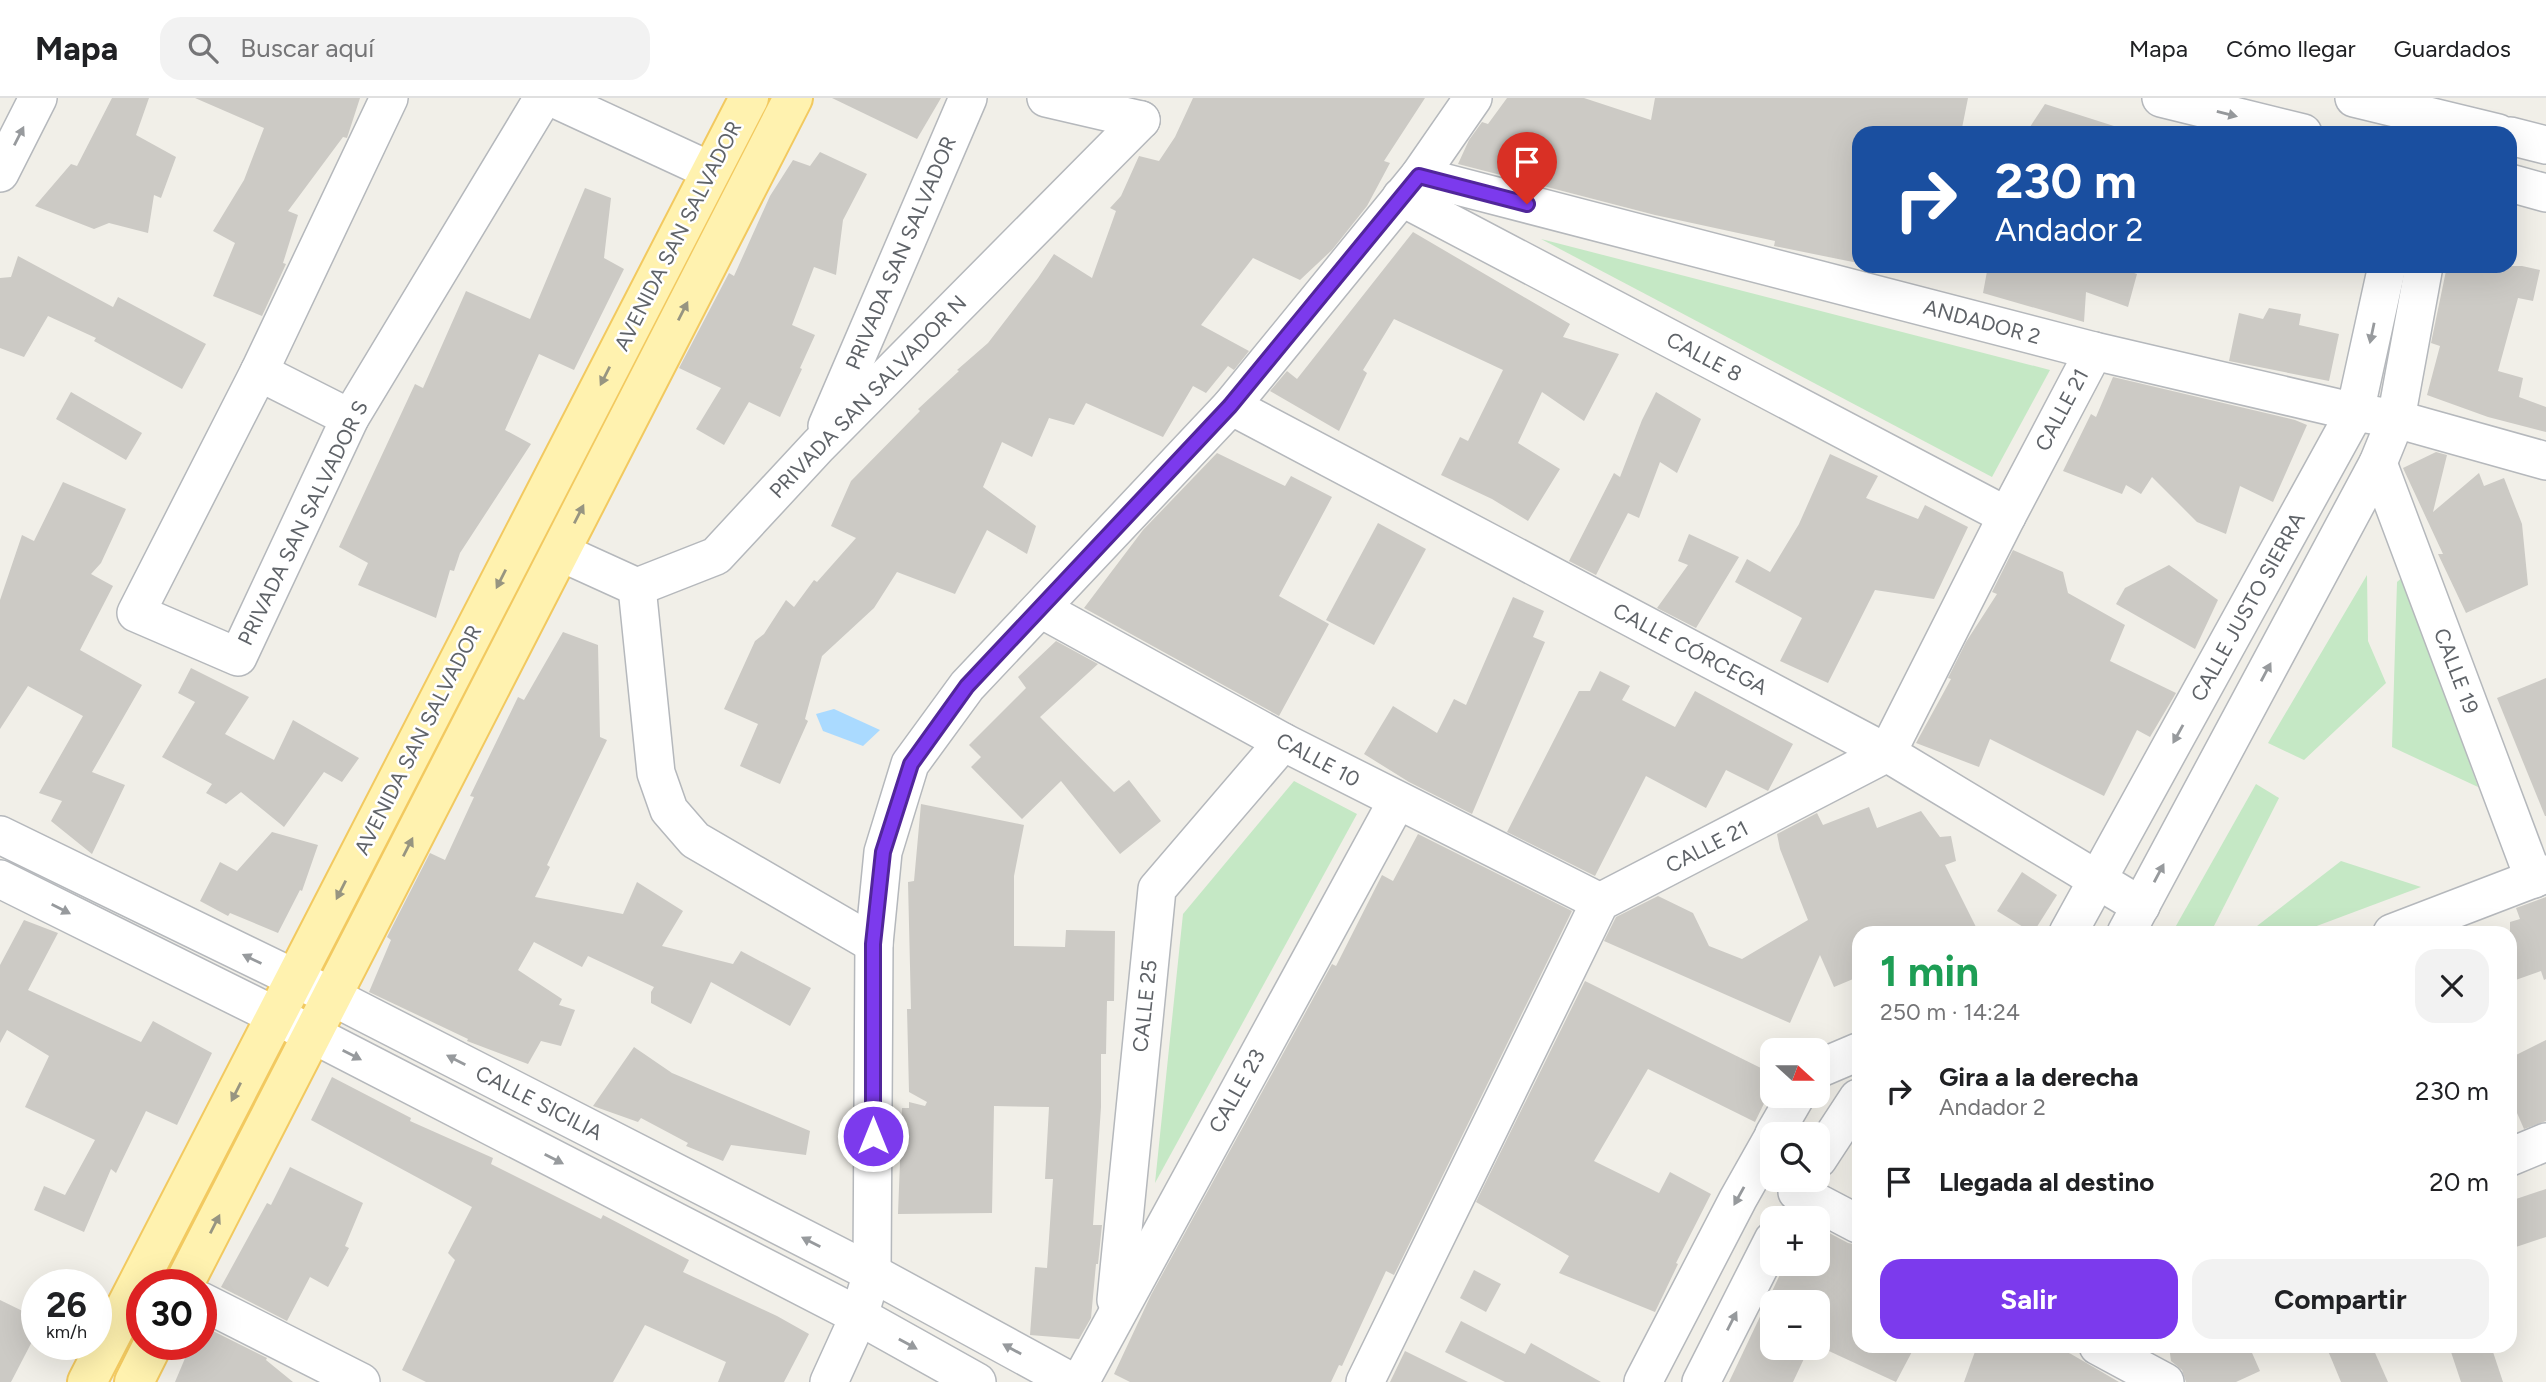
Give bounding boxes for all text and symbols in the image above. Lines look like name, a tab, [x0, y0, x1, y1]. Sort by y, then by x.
search box	[160, 17, 650, 80]
text: Mapa	[35, 29, 118, 68]
icon: search	[184, 29, 222, 67]
text: Buscar aquí	[240, 32, 374, 64]
text: Mapa	[2129, 34, 2188, 63]
text: Cómo llegar	[2226, 34, 2356, 63]
text: Guardados	[2394, 34, 2511, 63]
one-way arrow	[2216, 109, 2238, 120]
street label: AVENIDA SAN SALVADOR	[609, 117, 746, 355]
one-way arrow	[13, 125, 25, 145]
street label: PRIVADA SAN SALVADOR	[840, 132, 961, 373]
pin	[1497, 132, 1557, 204]
icon: arrive	[1508, 143, 1546, 181]
text: 230 m	[1995, 151, 2137, 210]
icon: right	[1880, 154, 1971, 245]
text: Andador 2	[1995, 211, 2144, 249]
street label: PRIVADA SAN SALVADOR N	[764, 290, 971, 503]
street label: ANDADOR 2	[1921, 294, 2043, 349]
one-way arrow	[677, 302, 689, 321]
one-way arrow	[2367, 322, 2378, 344]
street label: CALLE 8	[1662, 326, 1746, 387]
street label: CALLE 21	[2030, 365, 2094, 455]
one-way arrow	[600, 367, 612, 387]
street label: PRIVADA SAN SALVADOR S	[232, 396, 373, 649]
one-way arrow	[574, 504, 585, 524]
street label: CALLE JUSTO SIERRA	[2185, 508, 2310, 706]
one-way arrow	[496, 569, 508, 589]
street label: CALLE CÓRCEGA	[1609, 597, 1772, 700]
street label: AVENIDA SAN SALVADOR	[349, 621, 486, 859]
street label: CALLE 19	[2429, 625, 2484, 717]
one-way arrow	[2260, 662, 2272, 682]
one-way arrow	[2172, 724, 2184, 743]
street label: CALLE 10	[1272, 727, 1364, 792]
street label: CALLE 21	[1661, 815, 1752, 878]
one-way arrow	[403, 837, 414, 857]
one-way arrow	[2152, 862, 2164, 882]
one-way arrow	[335, 880, 346, 900]
one-way arrow	[51, 904, 71, 915]
text: 1 min	[1880, 946, 1979, 997]
button: close	[2415, 949, 2489, 1023]
one-way arrow	[242, 954, 262, 965]
street label: CALLE 25	[1127, 959, 1162, 1053]
text: 250 m · 14:24	[1880, 998, 2020, 1026]
north arrow	[1760, 1038, 1830, 1108]
map controls	[1760, 1038, 1830, 1360]
street label: CALLE 23	[1203, 1044, 1270, 1137]
one-way arrow	[342, 1049, 362, 1060]
one-way arrow	[446, 1055, 466, 1066]
street label: CALLE SICILIA	[472, 1060, 607, 1145]
text: Gira a la derecha	[1939, 1061, 2139, 1093]
icon: right	[1880, 1072, 1918, 1110]
text: 230 m	[2415, 1075, 2489, 1107]
one-way arrow	[231, 1082, 242, 1102]
text: Andador 2	[1939, 1093, 2046, 1121]
position arrow	[836, 1099, 910, 1173]
button: search	[1760, 1122, 1830, 1192]
one-way arrow	[545, 1153, 564, 1165]
icon: arrive	[1880, 1163, 1918, 1201]
text: Llegada al destino	[1939, 1166, 2154, 1198]
text: 20 m	[2429, 1166, 2489, 1198]
one-way arrow	[1734, 1187, 1746, 1207]
button: +	[1760, 1206, 1830, 1276]
one-way arrow	[209, 1214, 220, 1234]
one-way arrow	[801, 1237, 821, 1248]
button: Salir	[1880, 1259, 2178, 1339]
button: Compartir	[2192, 1259, 2489, 1339]
speed limit sign: 30	[126, 1269, 217, 1360]
text: 26	[46, 1284, 87, 1326]
button: −	[1760, 1290, 1830, 1360]
one-way arrow	[1726, 1311, 1737, 1331]
text: km/h	[46, 1321, 87, 1343]
one-way arrow	[898, 1338, 918, 1350]
one-way arrow	[1002, 1344, 1022, 1355]

